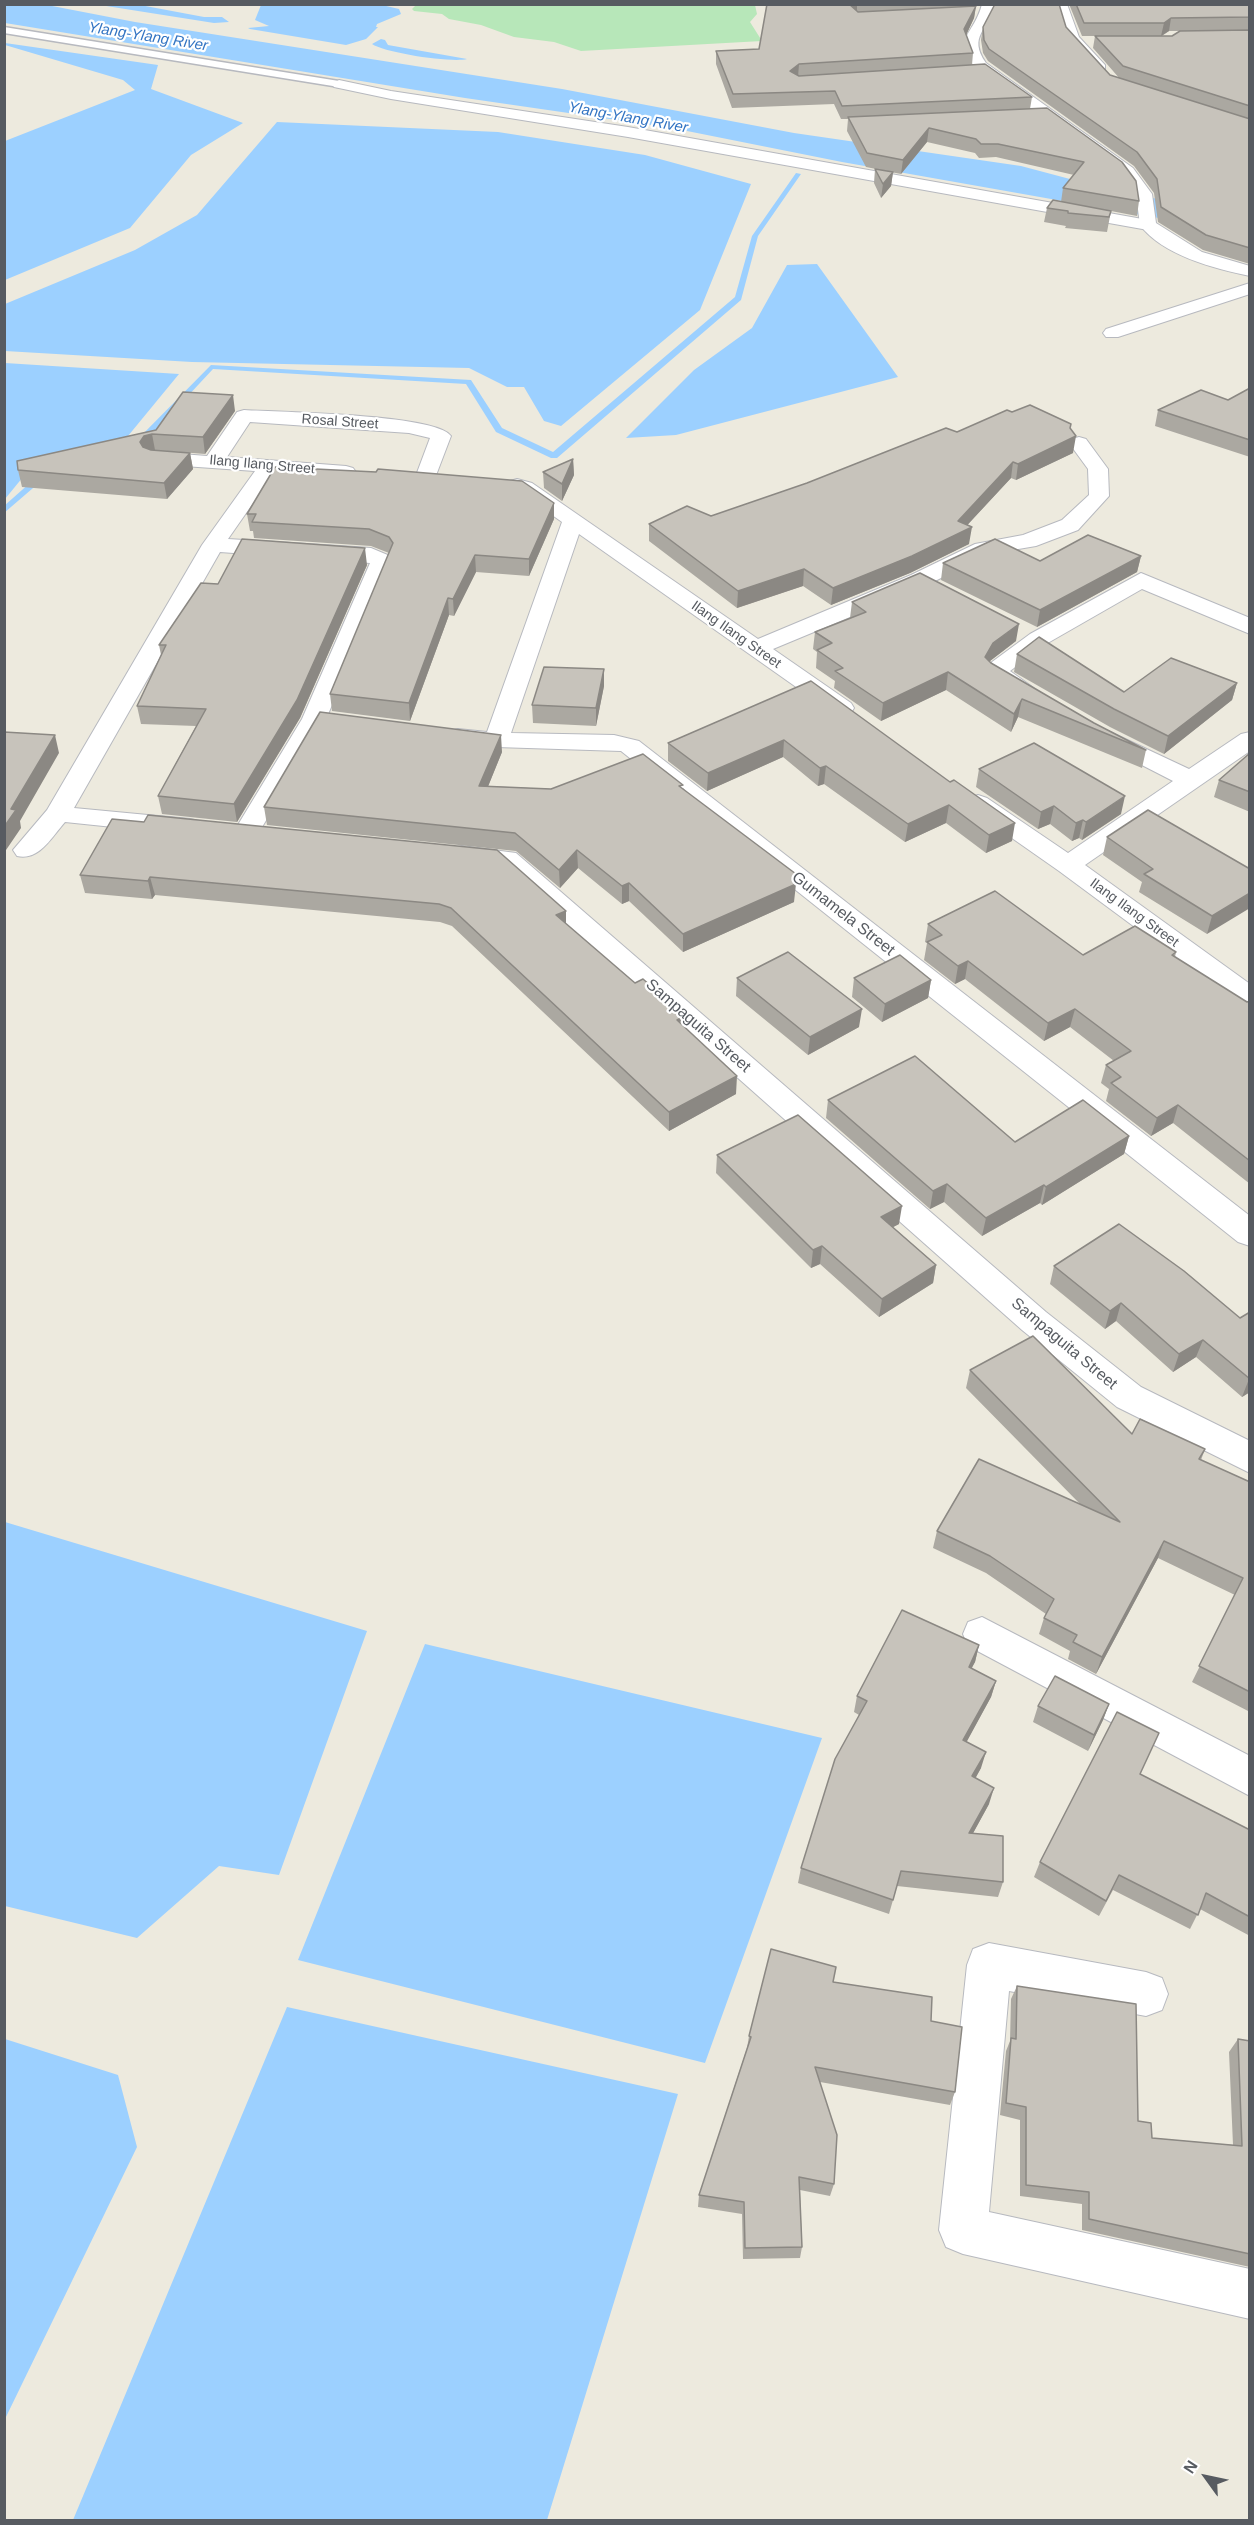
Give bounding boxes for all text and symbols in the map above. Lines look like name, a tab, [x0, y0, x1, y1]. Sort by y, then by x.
water label: Ylang-Ylang River	[87, 19, 209, 55]
water label: Ylang-Ylang River	[567, 99, 689, 137]
street label: Rosal Street	[301, 411, 379, 433]
street label: Ilang Ilang Street	[209, 452, 315, 478]
street label: Ilang Ilang Street	[688, 598, 784, 672]
street label: Gumamela Street	[788, 868, 898, 960]
street label: Ilang Ilang Street	[1086, 875, 1182, 951]
street label: Sampaguita Street	[642, 975, 754, 1077]
street label: Sampaguita Street	[1007, 1294, 1121, 1394]
north arrow	[1176, 2447, 1236, 2507]
text: N	[1180, 2457, 1201, 2476]

